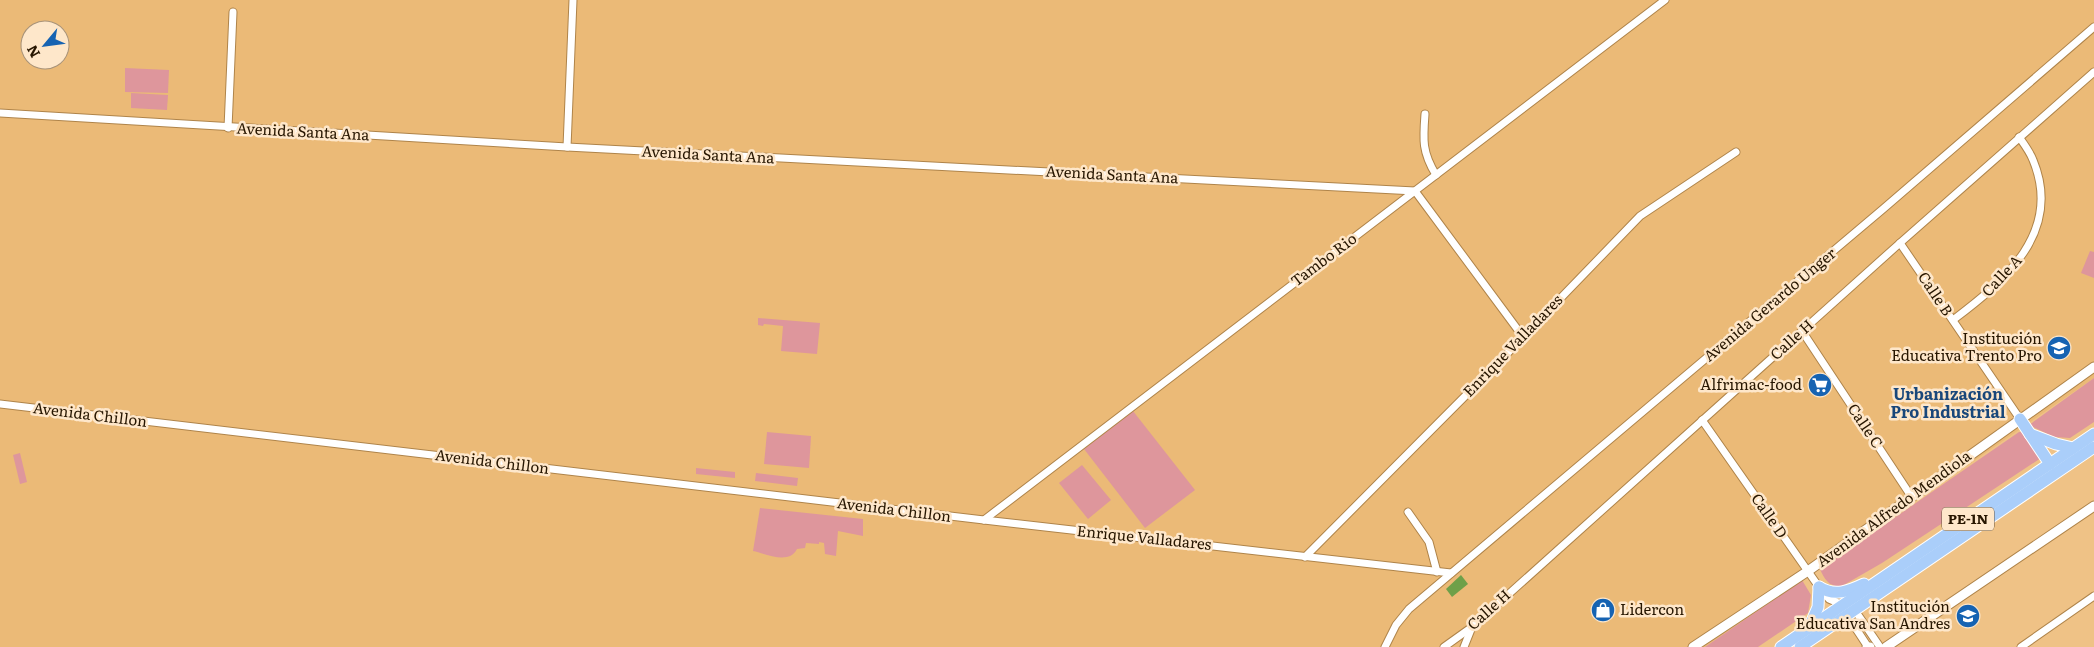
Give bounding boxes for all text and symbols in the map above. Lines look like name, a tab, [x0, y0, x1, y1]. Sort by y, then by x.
north arrow	[20, 20, 70, 70]
text: N	[21, 42, 44, 62]
street label: Avenida Santa Ana	[236, 116, 371, 146]
street label: Avenida Santa Ana	[641, 139, 776, 169]
street label: Avenida Santa Ana	[1045, 159, 1180, 189]
street label: Tambo Rio	[1285, 226, 1361, 291]
street label: Avenida Gerardo Unger	[1698, 241, 1841, 366]
street label: Calle A	[1975, 249, 2026, 301]
street label: Calle B	[1913, 266, 1960, 320]
street label: Enrique Valladares	[1457, 288, 1567, 402]
street label: Calle H	[1764, 313, 1818, 365]
place label: Institución Educativa Trento Pro	[1891, 326, 2042, 366]
school or university icon: Institución Educativa Trento Pro	[2046, 335, 2072, 361]
place label: Alfrimac-food	[1700, 372, 1802, 395]
supermarket icon: Alfrimac-food	[1807, 372, 1833, 398]
district label: Urbanización Pro Industrial	[1890, 381, 2006, 423]
street label: Avenida Chillon	[32, 395, 149, 432]
street label: Calle C	[1843, 398, 1890, 452]
street label: Avenida Chillon	[434, 442, 551, 479]
street label: Avenida Alfredo Mendiola	[1811, 443, 1976, 572]
street label: Calle D	[1746, 488, 1794, 542]
street label: Avenida Chillon	[836, 490, 953, 527]
road number: PE-1N	[1942, 508, 1994, 530]
street label: Enrique Valladares	[1076, 518, 1213, 555]
street label: Calle H	[1461, 583, 1515, 635]
place label: Institución Educativa San Andres	[1796, 594, 1950, 634]
shop icon: Lidercon	[1590, 597, 1616, 623]
place label: Lidercon	[1620, 597, 1684, 620]
school or university icon: Institución Educativa San Andres	[1955, 603, 1981, 629]

